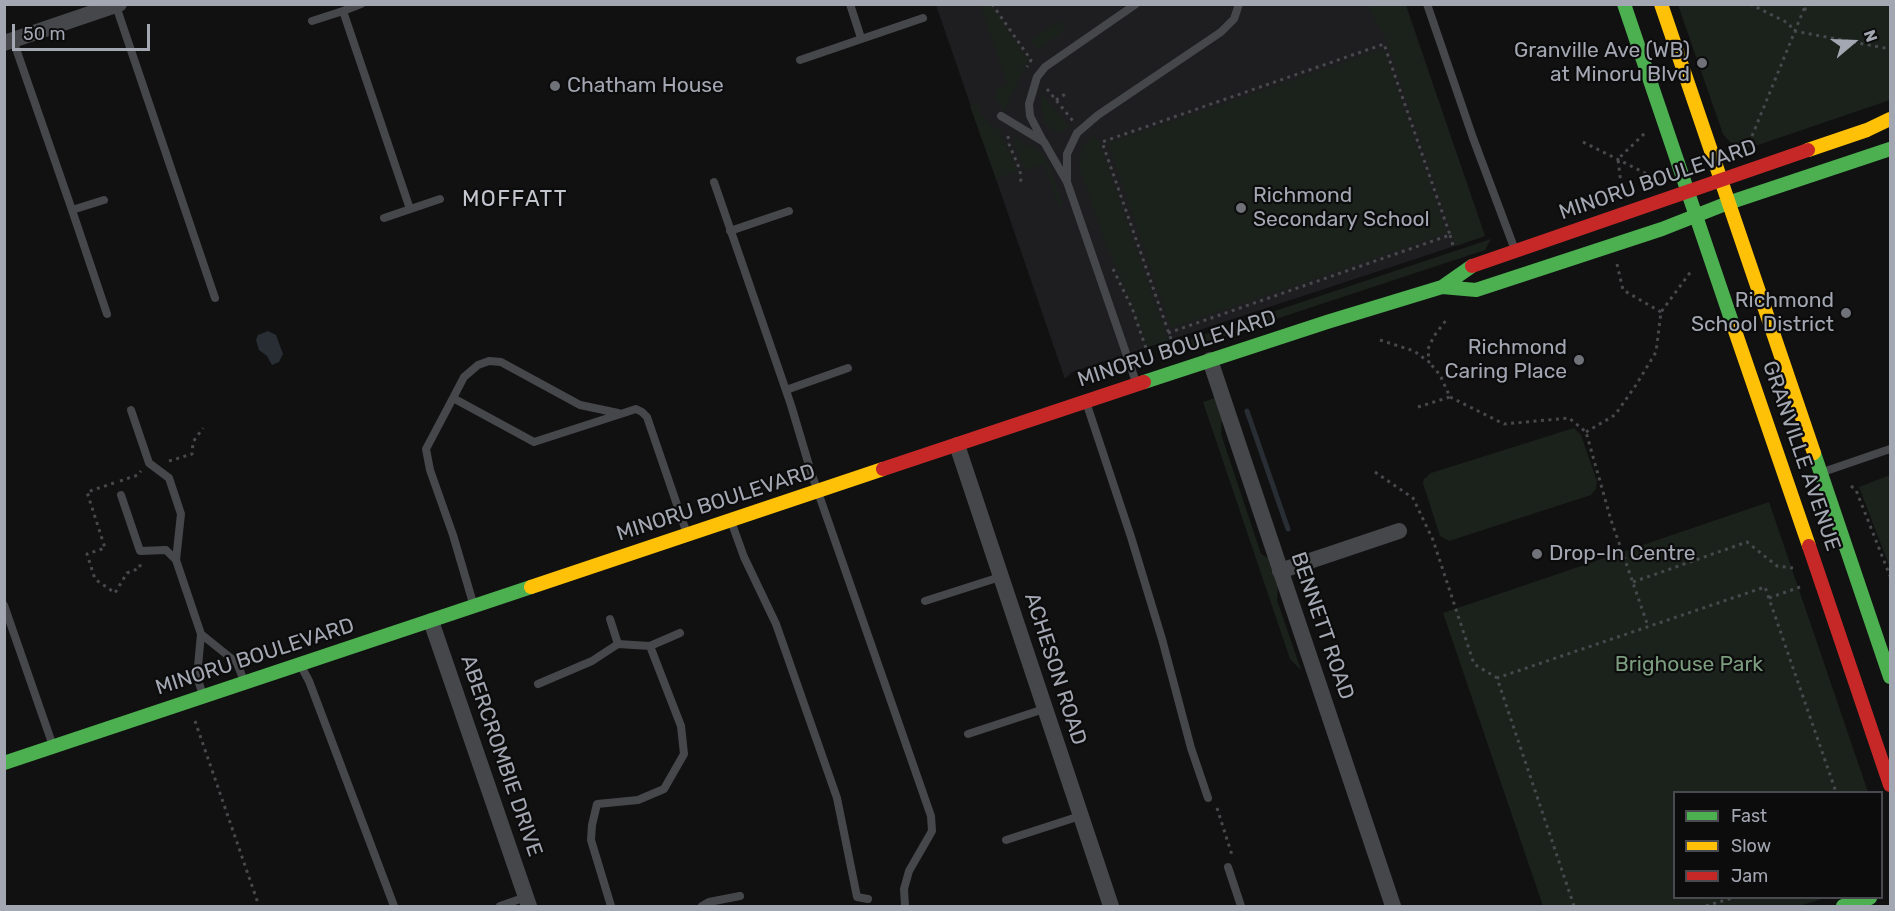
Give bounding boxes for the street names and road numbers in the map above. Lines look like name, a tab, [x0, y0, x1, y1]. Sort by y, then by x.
street label: MINORU BOULEVARD	[1556, 134, 1760, 226]
street label: MINORU BOULEVARD	[1075, 305, 1279, 393]
street label: GRANVILLE AVENUE	[1757, 358, 1845, 554]
street label: MINORU BOULEVARD	[614, 459, 818, 547]
street label: BENNETT ROAD	[1285, 549, 1359, 703]
street label: ACHESON ROAD	[1018, 590, 1092, 748]
street label: MINORU BOULEVARD	[153, 613, 357, 701]
street label: ABERCROMBIE DRIVE	[455, 652, 547, 860]

